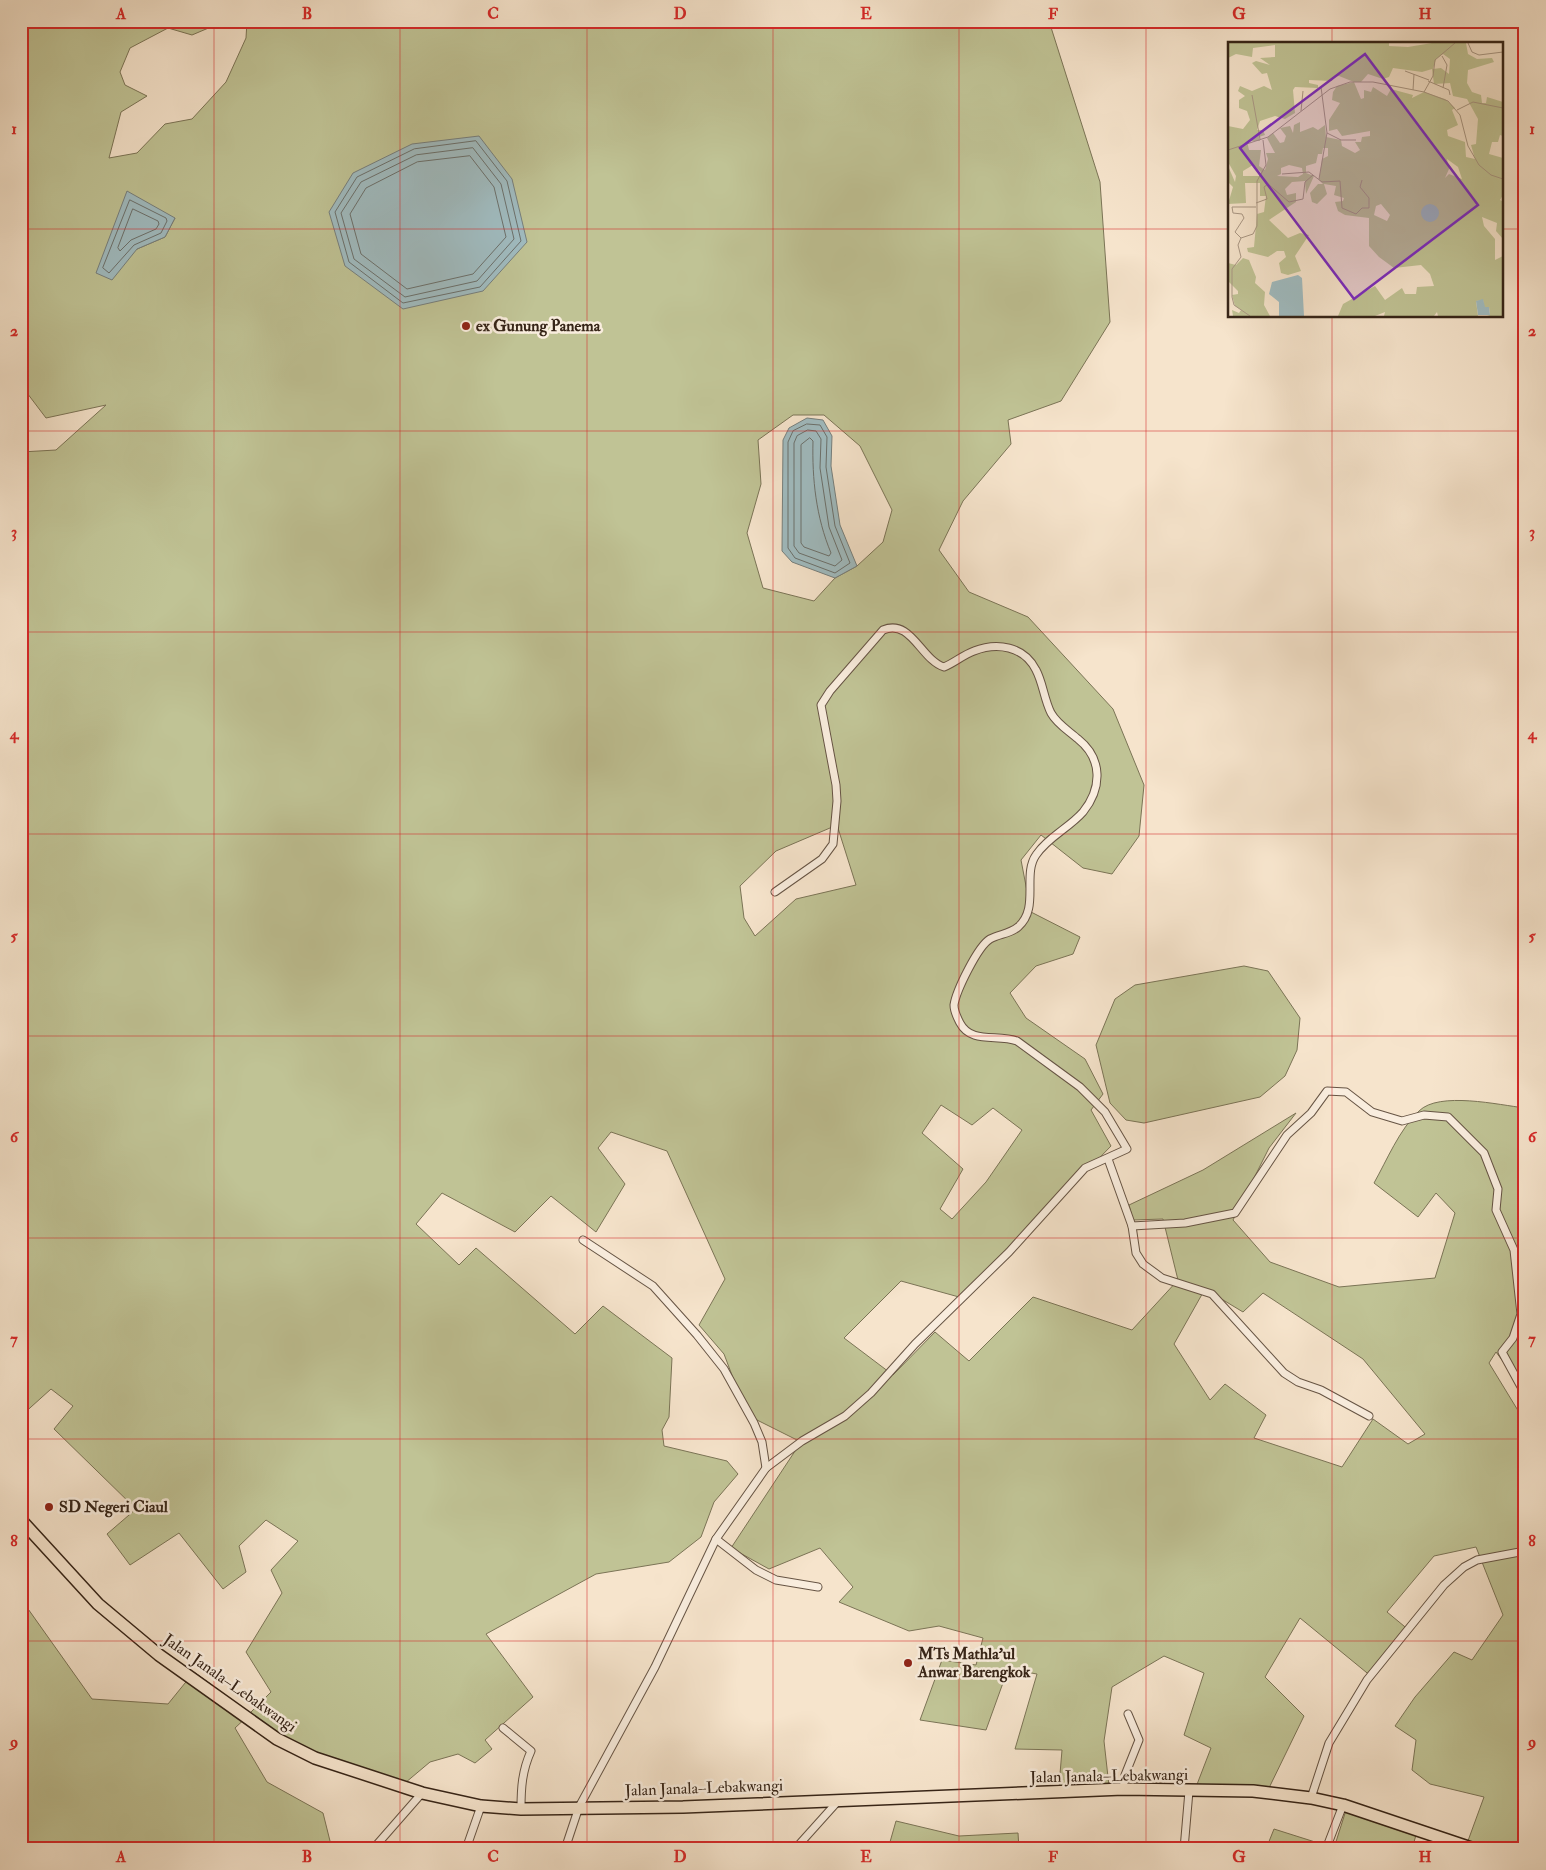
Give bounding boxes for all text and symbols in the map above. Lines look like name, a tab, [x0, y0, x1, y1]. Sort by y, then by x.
text: A	[115, 4, 127, 24]
text: B	[302, 4, 312, 24]
text: C	[487, 4, 499, 24]
text: D	[673, 4, 687, 24]
text: E	[860, 4, 872, 24]
text: F	[1048, 4, 1058, 24]
text: G	[1232, 4, 1246, 24]
text: H	[1418, 4, 1432, 24]
inset map	[1228, 42, 1504, 318]
text: 1	[11, 119, 17, 139]
text: 1	[1529, 119, 1535, 139]
place label: ex Gunung Panema	[476, 316, 601, 337]
marker: ex Gunung Panema	[460, 320, 472, 332]
text: 2	[10, 321, 18, 341]
text: 2	[1528, 321, 1536, 341]
text: 3	[11, 522, 17, 542]
text: 3	[1529, 522, 1535, 542]
text: 4	[9, 724, 20, 744]
text: 4	[1527, 724, 1538, 744]
text: 5	[10, 926, 18, 946]
text: 5	[1528, 926, 1536, 946]
text: 6	[10, 1127, 20, 1147]
text: 6	[1528, 1127, 1538, 1147]
text: 7	[10, 1329, 18, 1349]
text: 7	[1528, 1329, 1536, 1349]
place label: SD Negeri Ciaul	[59, 1497, 169, 1518]
marker: SD Negeri Ciaul	[43, 1501, 55, 1513]
text: 8	[10, 1531, 18, 1551]
text: 8	[1528, 1531, 1536, 1551]
street label: Jalan Janala–Lebakwangi	[158, 1629, 301, 1737]
place label: MTs Mathla'ul Anwar Barengkok	[917, 1644, 1031, 1683]
marker: MTs Mathla'ul Anwar Barengkok	[902, 1657, 914, 1669]
text: 9	[8, 1732, 18, 1752]
text: 9	[1526, 1732, 1536, 1752]
street label: Jalan Janala–Lebakwangi	[1029, 1765, 1188, 1788]
street label: Jalan Janala–Lebakwangi	[624, 1775, 783, 1802]
text: A	[115, 1847, 127, 1867]
text: B	[302, 1847, 312, 1867]
text: C	[487, 1847, 499, 1867]
text: D	[673, 1847, 687, 1867]
text: E	[860, 1847, 872, 1867]
text: F	[1048, 1847, 1058, 1867]
text: G	[1232, 1847, 1246, 1867]
text: H	[1418, 1847, 1432, 1867]

